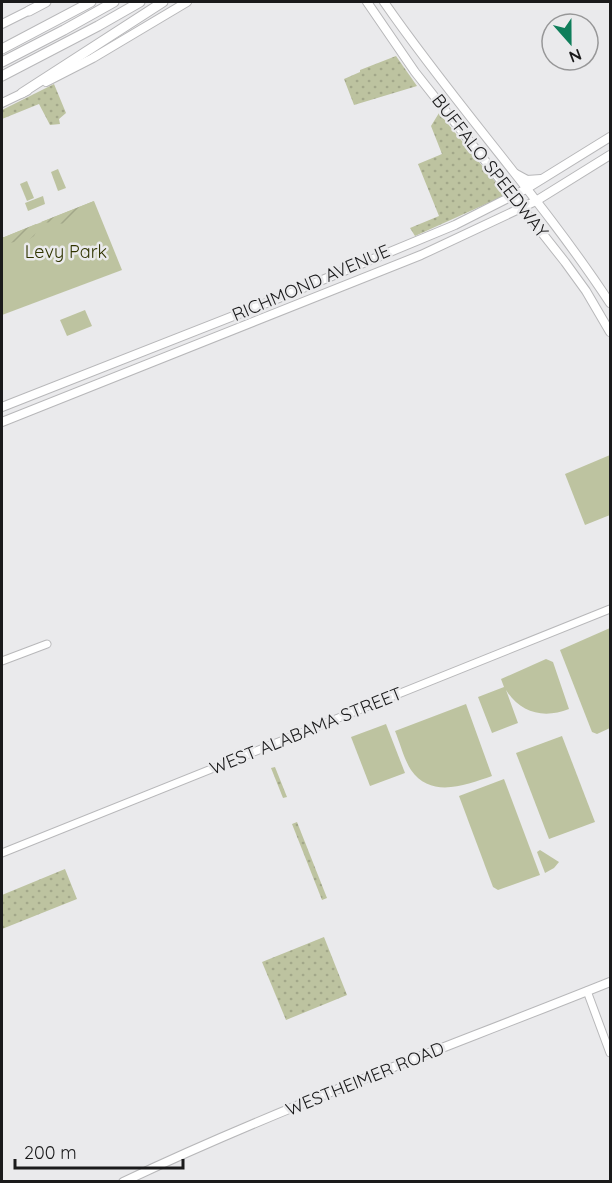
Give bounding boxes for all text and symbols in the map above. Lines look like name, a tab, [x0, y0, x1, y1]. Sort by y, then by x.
north arrow	[540, 12, 600, 72]
text: N	[566, 45, 584, 67]
street label: BUFFALO SPEEDWAY	[427, 89, 554, 242]
street label: RICHMOND AVENUE	[228, 239, 393, 326]
park label: Levy Park	[25, 240, 107, 263]
street label: WEST ALABAMA STREET	[206, 681, 406, 780]
street label: WESTHEIMER ROAD	[282, 1036, 447, 1121]
scale bar	[15, 1132, 183, 1170]
text: 200 m	[24, 1141, 77, 1164]

